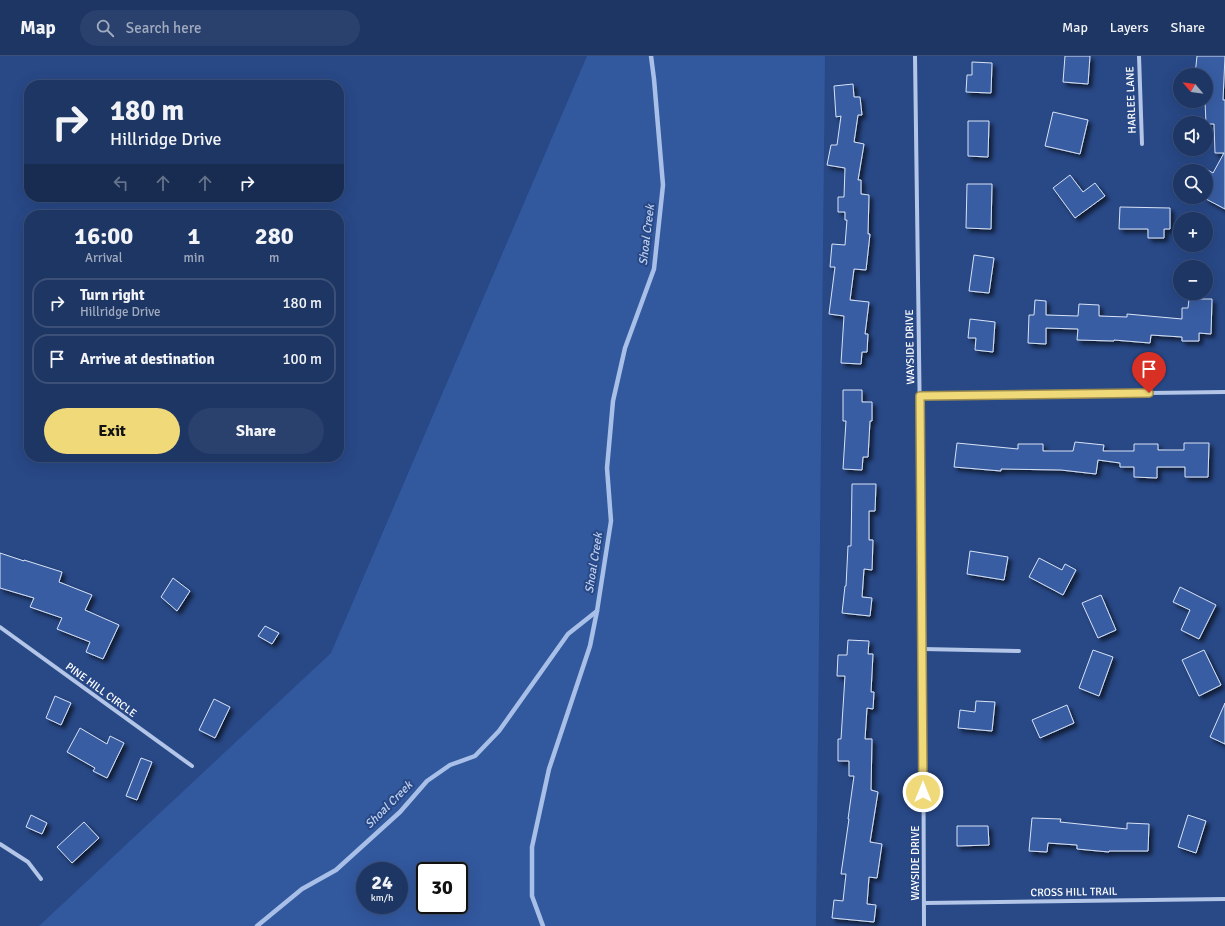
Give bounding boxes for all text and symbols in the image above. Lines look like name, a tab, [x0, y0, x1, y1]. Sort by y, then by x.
search box	[80, 10, 360, 46]
text: Map	[20, 16, 56, 40]
icon: search	[94, 17, 116, 39]
text: Search here	[126, 19, 201, 37]
text: Map	[1062, 19, 1088, 36]
text: Layers	[1110, 19, 1149, 36]
text: Share	[1171, 19, 1205, 36]
street label: HARLEE LANE	[1123, 66, 1139, 134]
north arrow	[1173, 68, 1213, 108]
map controls	[1173, 68, 1213, 300]
text: 180 m	[110, 94, 184, 128]
icon: right	[44, 96, 96, 148]
button: sound	[1173, 116, 1213, 156]
text: Hillridge Drive	[110, 128, 221, 150]
button: search	[1173, 164, 1213, 204]
icon: left	[110, 172, 132, 194]
icon: ahead	[152, 172, 174, 194]
icon: ahead	[194, 172, 216, 194]
icon: right	[236, 172, 258, 194]
water label: Shoal Creek	[636, 203, 658, 266]
button: +	[1173, 212, 1213, 252]
text: 16:00	[74, 221, 133, 251]
text: 1	[188, 221, 200, 251]
text: 280	[255, 221, 294, 251]
text: Arrival	[85, 250, 122, 266]
text: min	[184, 250, 205, 266]
text: m	[269, 250, 279, 266]
button: −	[1173, 260, 1213, 300]
text: Turn right	[80, 286, 145, 304]
icon: right	[46, 292, 68, 314]
text: 180 m	[282, 294, 322, 312]
text: Hillridge Drive	[80, 304, 161, 320]
street label: WAYSIDE DRIVE	[903, 309, 917, 385]
icon: arrive	[46, 348, 68, 370]
text: Arrive at destination	[80, 350, 215, 368]
text: 100 m	[282, 350, 322, 368]
pin	[1132, 352, 1166, 393]
icon: arrive	[1138, 358, 1160, 380]
button: Exit	[44, 408, 180, 454]
button: Share	[188, 408, 324, 454]
water label: Shoal Creek	[582, 531, 606, 594]
street label: PINE HILL CIRCLE	[63, 660, 139, 720]
position arrow	[902, 771, 944, 813]
water label: Shoal Creek	[362, 777, 417, 832]
street label: WAYSIDE DRIVE	[909, 825, 922, 901]
speed limit sign: 30	[416, 862, 468, 914]
text: 24	[371, 870, 393, 895]
street label: CROSS HILL TRAIL	[1030, 885, 1118, 899]
text: km/h	[371, 892, 393, 904]

